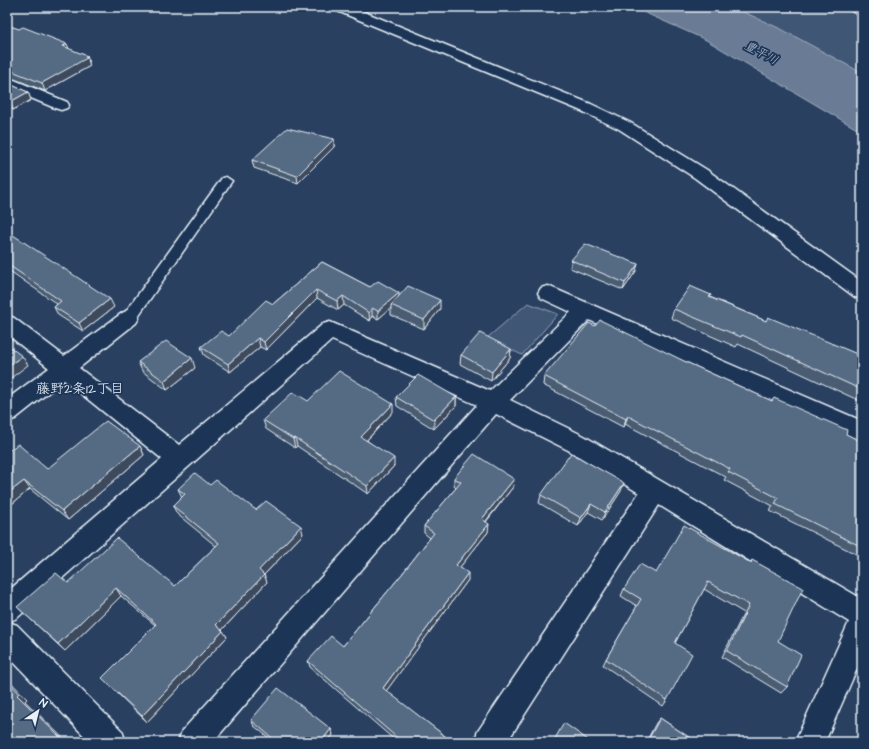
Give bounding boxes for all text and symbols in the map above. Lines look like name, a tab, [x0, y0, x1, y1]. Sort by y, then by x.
water label: 豊平川	[741, 37, 781, 69]
district label: 藤野2条12丁目	[36, 379, 124, 399]
north arrow	[18, 691, 58, 731]
text: N	[36, 695, 51, 711]

